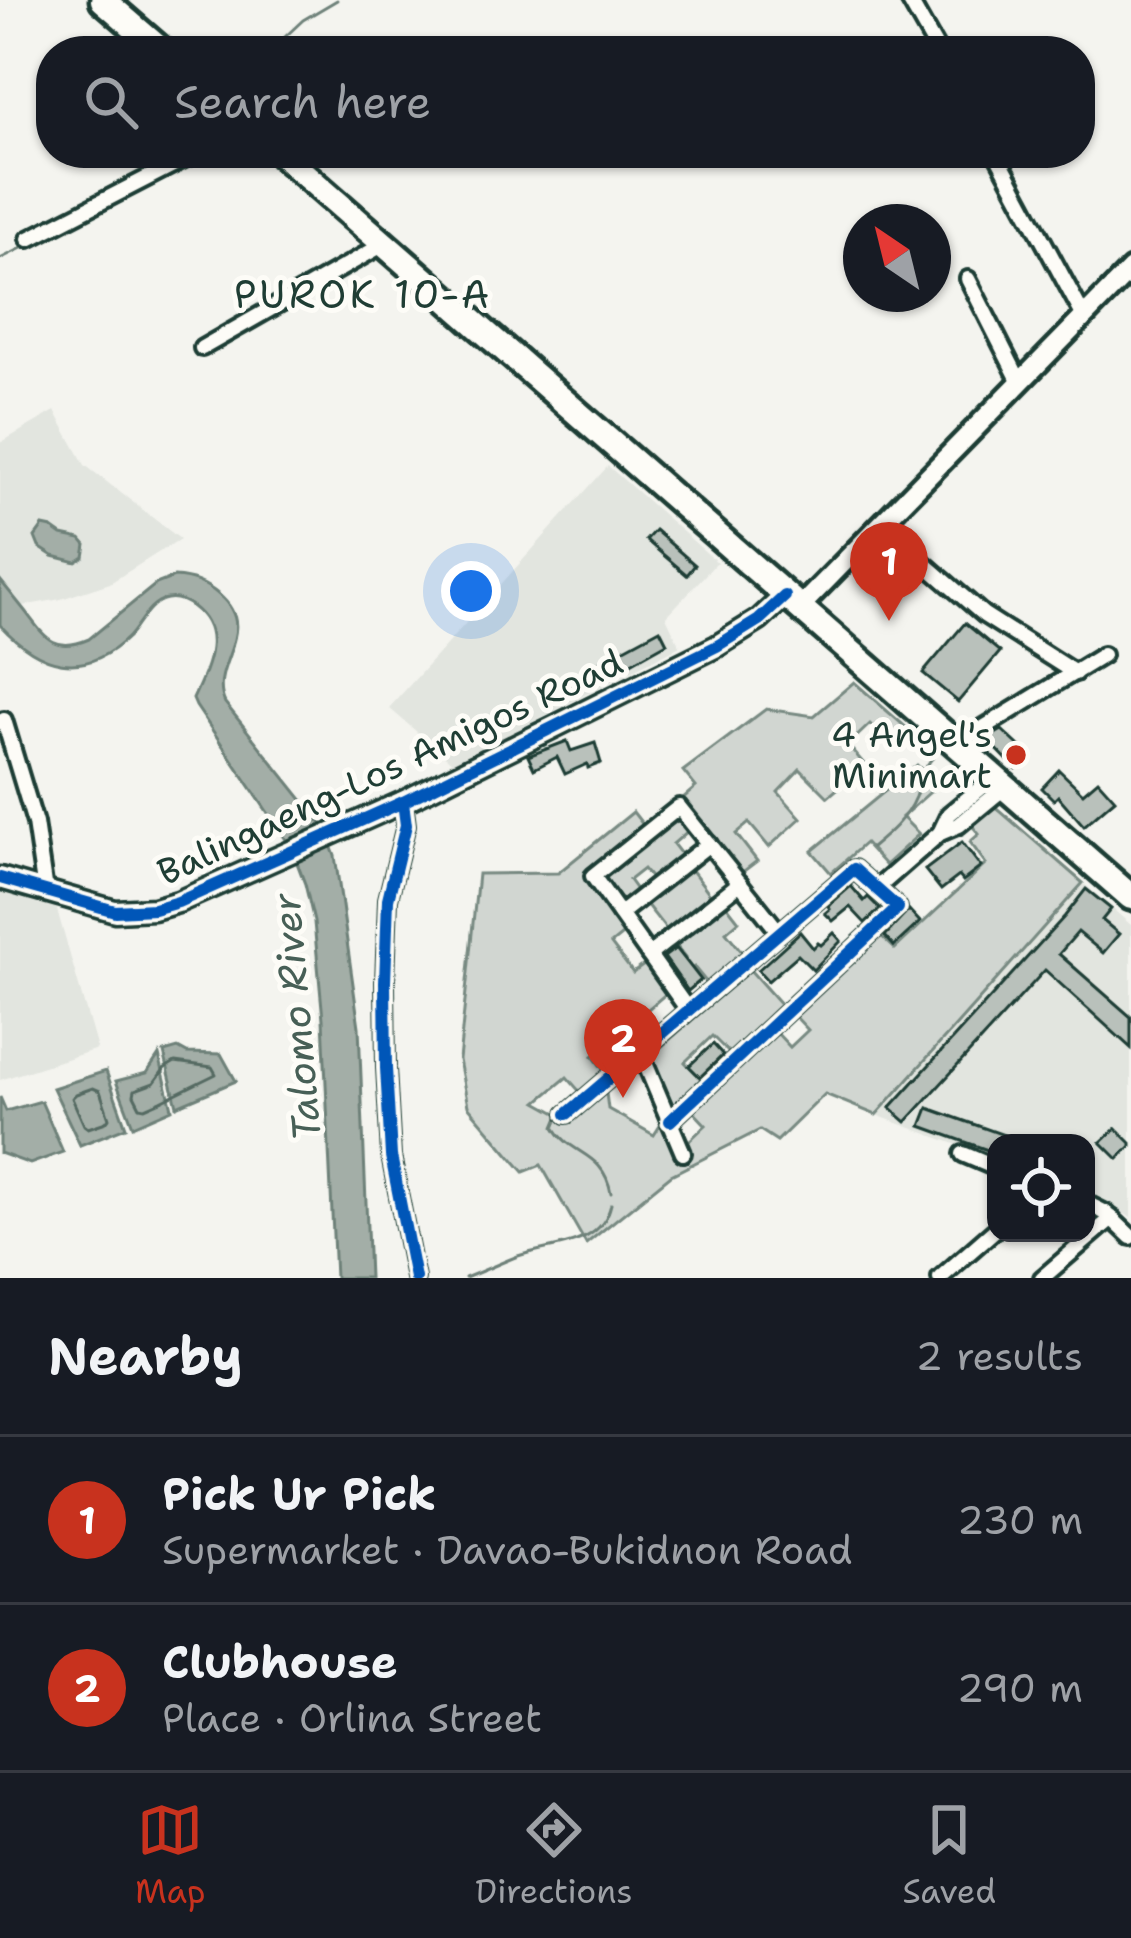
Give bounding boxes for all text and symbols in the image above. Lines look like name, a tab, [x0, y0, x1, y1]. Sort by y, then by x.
search box	[36, 36, 1095, 168]
icon: search	[78, 69, 144, 135]
text: Search here	[174, 72, 431, 132]
north arrow	[843, 204, 951, 312]
district label: PUROK 10-A	[234, 268, 492, 320]
pin: 1	[850, 522, 928, 621]
your location	[441, 561, 501, 621]
street label: Balingaeng-Los Amigos Road	[149, 637, 631, 897]
place label: 4 Angel's Minimart	[831, 710, 992, 800]
marker: 4 Angel's Minimart	[1003, 742, 1029, 768]
water label: Talomo River	[259, 890, 333, 1143]
pin: 2	[584, 999, 662, 1098]
map controls	[987, 1134, 1095, 1242]
button: locate	[987, 1134, 1095, 1242]
text: Nearby	[48, 1322, 243, 1390]
text: 2 results	[916, 1330, 1083, 1382]
text: Pick Ur Pick	[162, 1464, 436, 1524]
text: 1	[78, 1494, 96, 1546]
text: 230 m	[957, 1494, 1083, 1546]
text: Supermarket · Davao-Bukidnon Road	[162, 1524, 853, 1576]
text: Clubhouse	[162, 1632, 398, 1692]
text: 2	[73, 1662, 101, 1714]
text: 290 m	[957, 1662, 1083, 1714]
text: Place · Orlina Street	[162, 1692, 542, 1744]
tab: Map	[135, 1797, 206, 1914]
tab: Directions	[475, 1797, 633, 1914]
tab: Saved	[902, 1797, 996, 1914]

